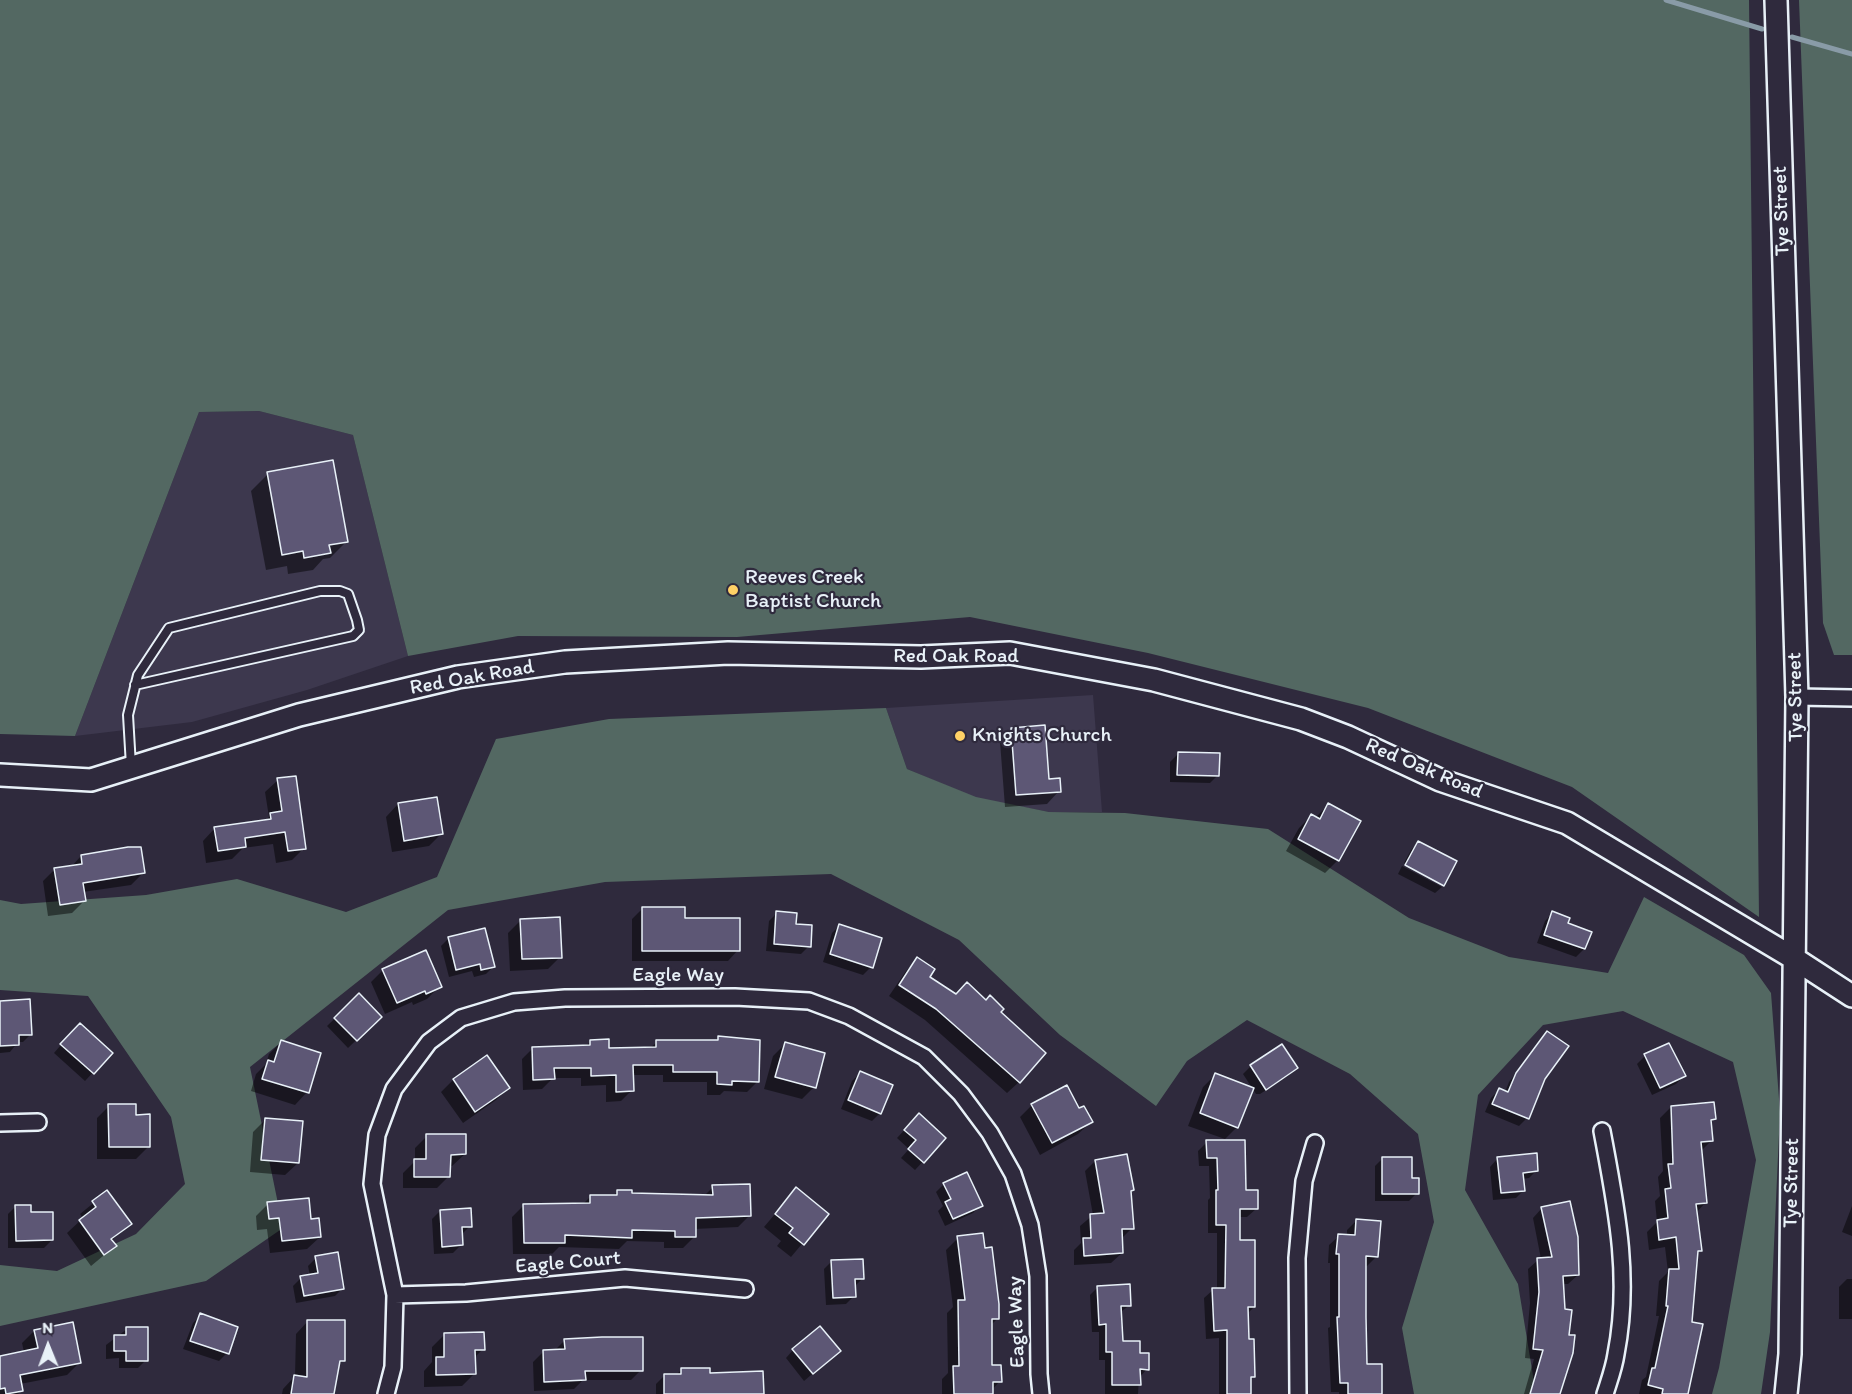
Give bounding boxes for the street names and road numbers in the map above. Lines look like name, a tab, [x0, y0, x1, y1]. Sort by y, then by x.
street label: Tye Street	[1768, 166, 1796, 256]
street label: Red Oak Road	[893, 644, 1019, 670]
street label: Tye Street	[1783, 652, 1809, 742]
street label: Red Oak Road	[408, 655, 536, 701]
street label: Red Oak Road	[1361, 733, 1487, 805]
street label: Eagle Way	[632, 963, 724, 989]
street label: Tye Street	[1779, 1138, 1805, 1228]
street label: Eagle Court	[514, 1246, 622, 1280]
street label: Eagle Way	[1003, 1276, 1031, 1368]

